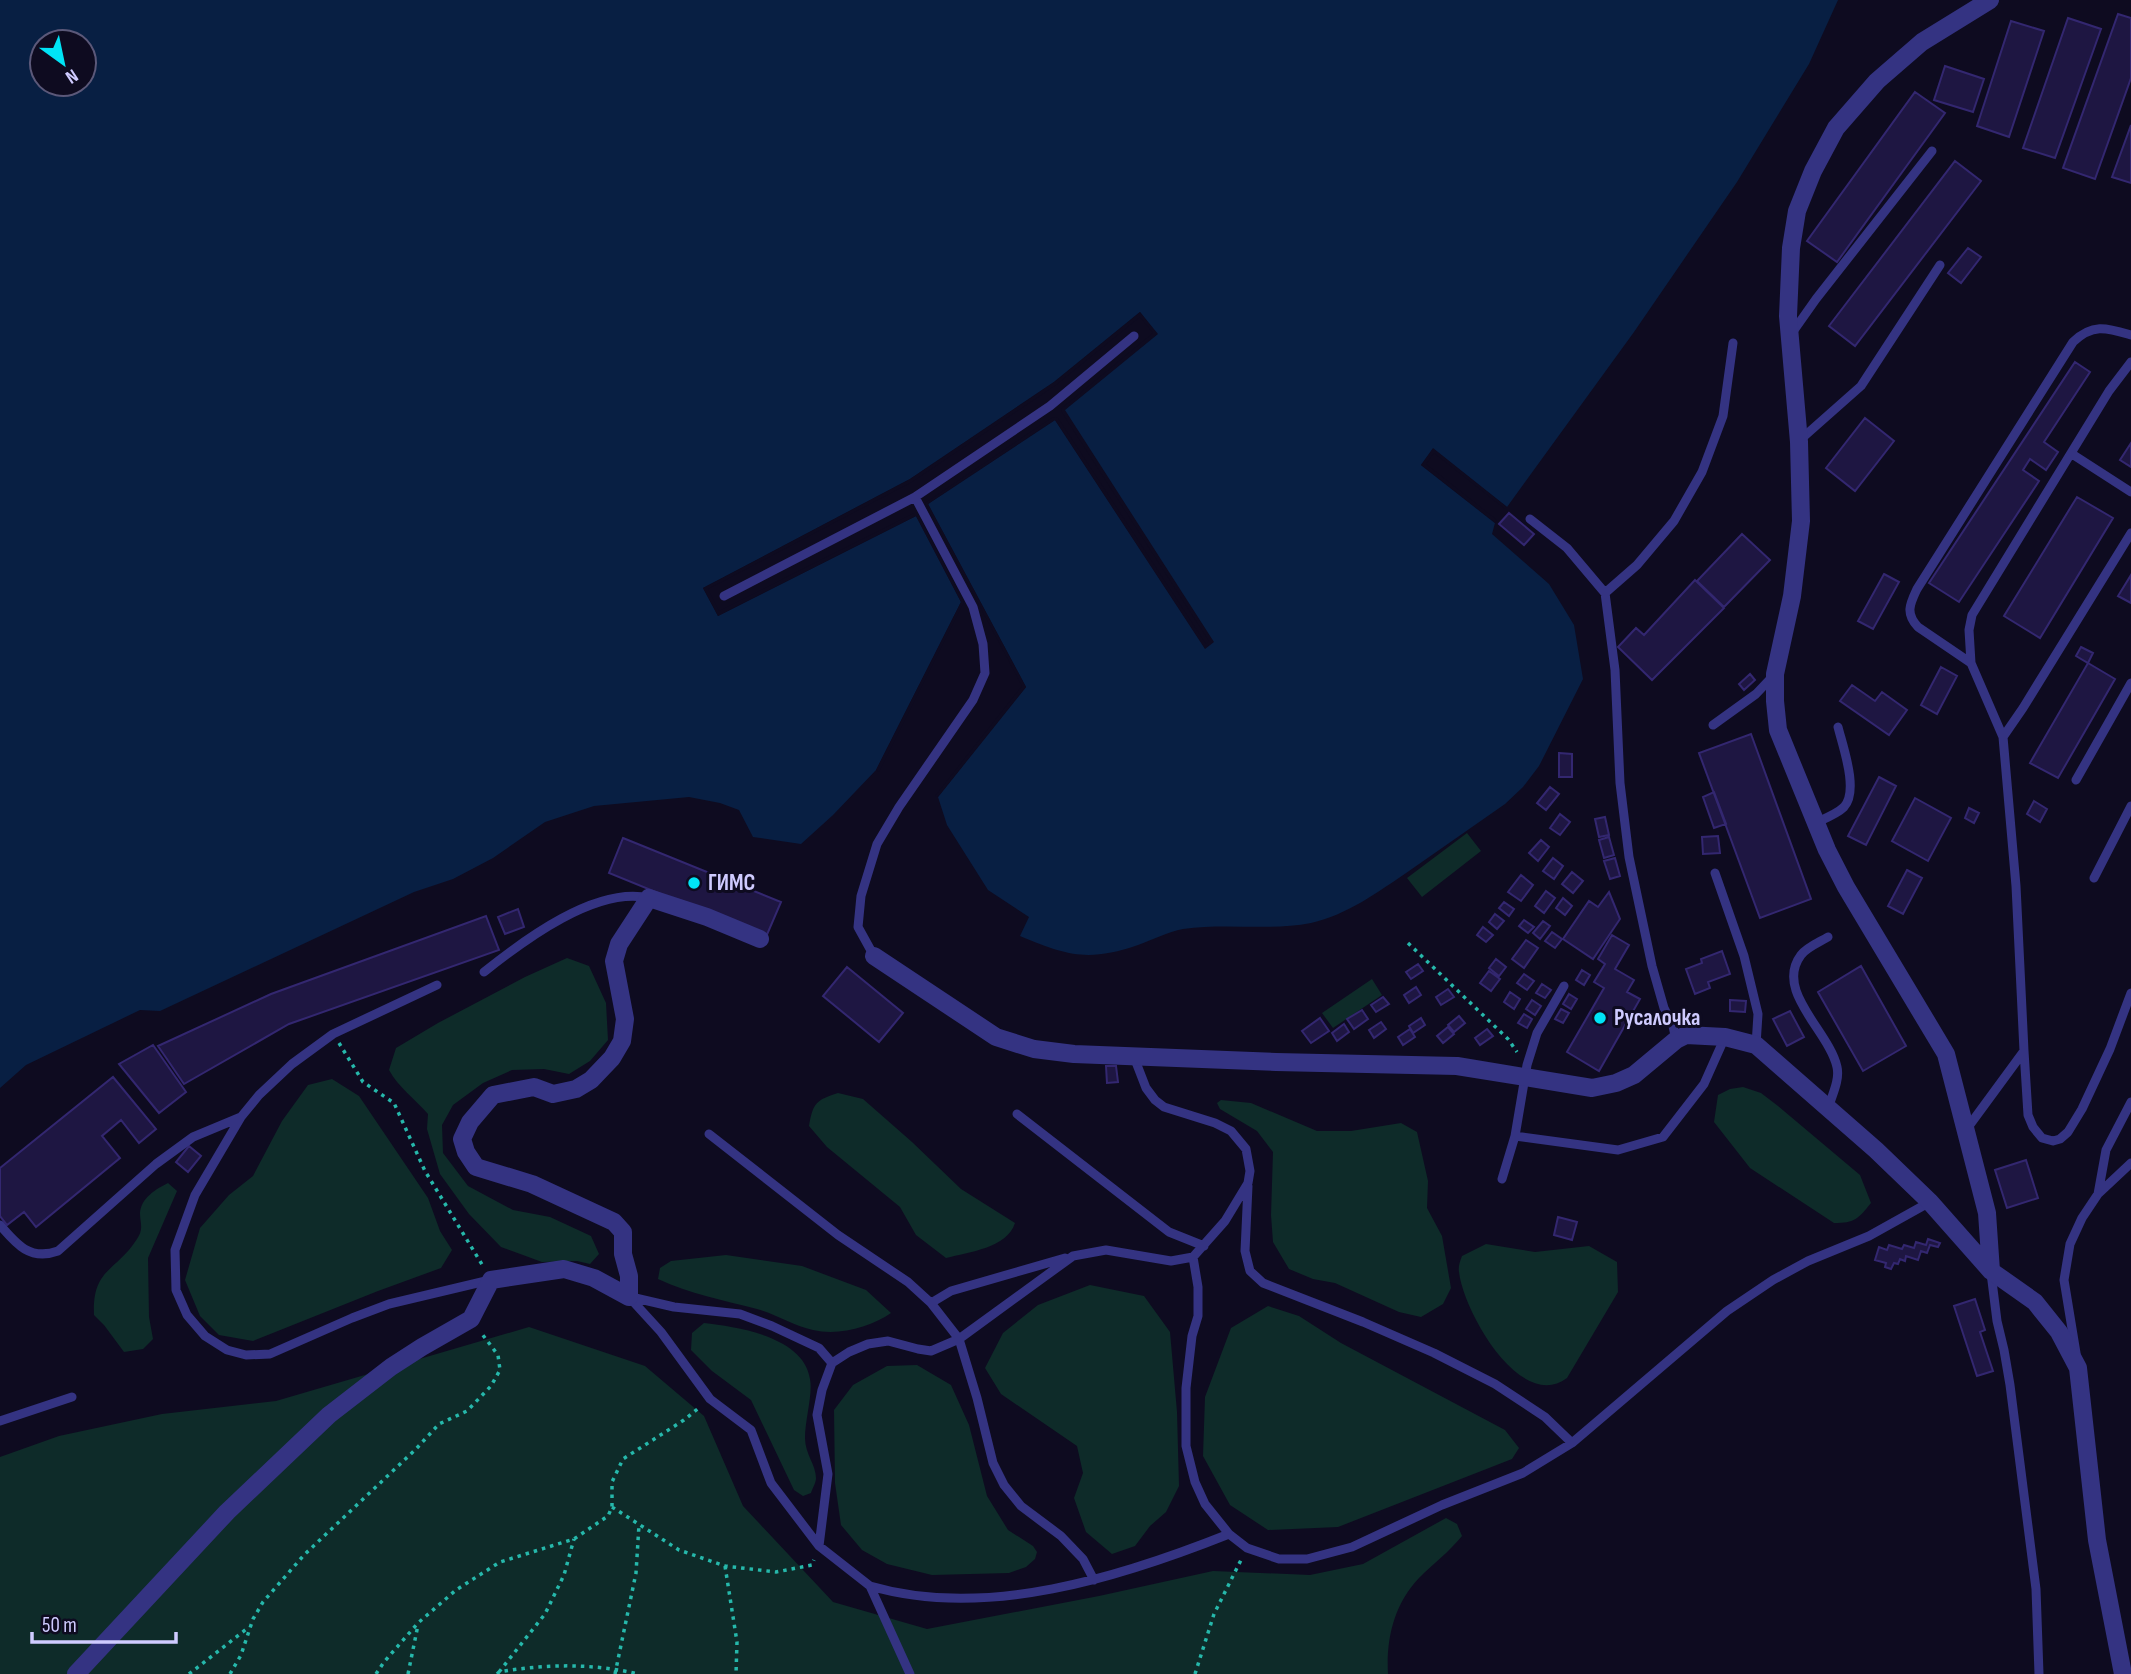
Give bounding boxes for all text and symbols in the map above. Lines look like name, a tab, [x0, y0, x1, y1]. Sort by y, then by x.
north arrow	[28, 28, 98, 98]
text: N	[61, 64, 82, 88]
place label: ГИМС	[708, 869, 755, 897]
marker: ГИМС	[686, 875, 702, 891]
place label: Русалочка	[1614, 1004, 1700, 1032]
marker: Русалочка	[1592, 1010, 1608, 1026]
scale bar	[32, 1600, 175, 1644]
text: 50 m	[42, 1613, 77, 1638]

